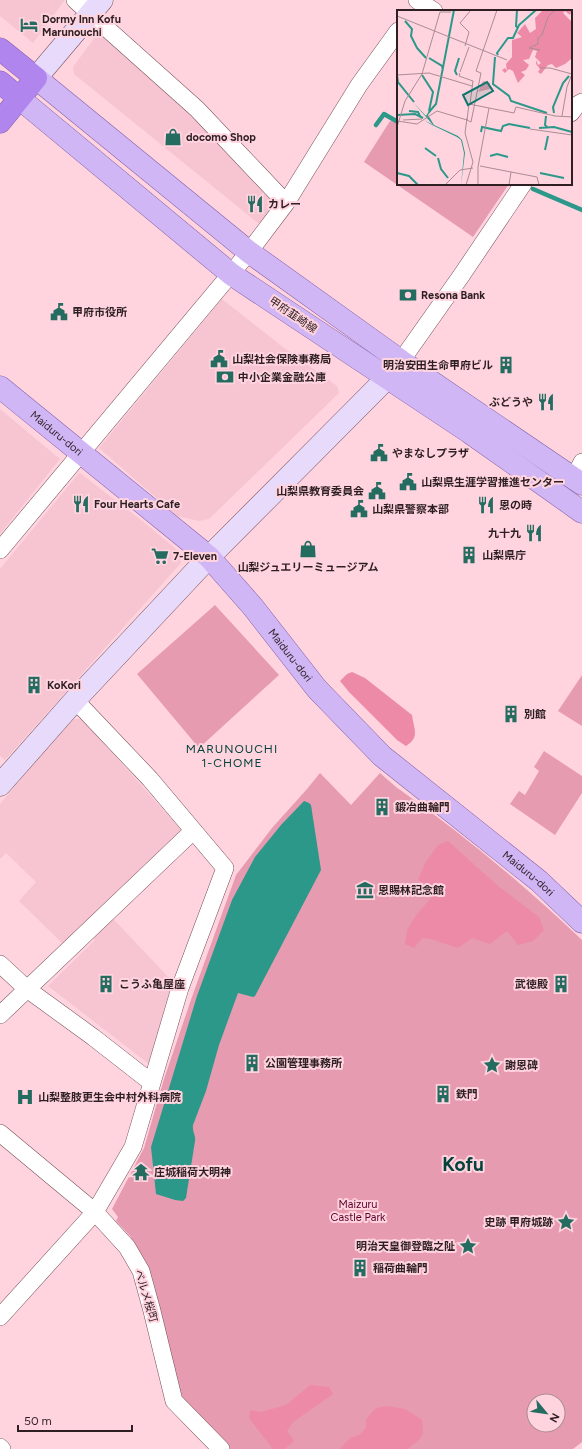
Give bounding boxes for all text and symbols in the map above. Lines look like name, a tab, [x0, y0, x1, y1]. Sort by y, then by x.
inset map	[397, 10, 572, 185]
place label: Dormy Inn Kofu Marunouchi	[42, 13, 121, 39]
hotel icon: Dormy Inn Kofu Marunouchi	[19, 15, 39, 35]
shop icon: docomo Shop	[163, 127, 183, 147]
place label: docomo Shop	[186, 131, 256, 144]
restaurant icon: カレー	[245, 194, 265, 214]
place label: カレー	[268, 198, 301, 211]
bank icon: Resona Bank	[398, 285, 418, 305]
place label: Resona Bank	[421, 289, 485, 302]
street label: 甲府韮崎線	[267, 294, 319, 336]
public building icon: 甲府市役所	[49, 302, 69, 322]
place label: 甲府市役所	[72, 306, 127, 319]
public building icon: 山梨社会保険事務局	[209, 349, 229, 369]
place label: 山梨社会保険事務局	[232, 353, 331, 366]
building icon: 明治安田生命甲府ビル	[496, 355, 516, 375]
place label: 明治安田生命甲府ビル	[383, 359, 493, 372]
bank icon: 中小企業金融公庫	[215, 367, 235, 387]
place label: 中小企業金融公庫	[238, 371, 326, 384]
restaurant icon: ぶどうや	[536, 392, 556, 412]
place label: ぶどうや	[489, 396, 533, 409]
street label: Maiduru-dori	[28, 408, 85, 458]
public building icon: やまなしプラザ	[369, 443, 389, 463]
place label: やまなしプラザ	[392, 447, 469, 460]
public building icon: 山梨県生涯学習推進センター	[398, 472, 418, 492]
place label: 山梨県生涯学習推進センター	[421, 476, 564, 489]
public building icon: 山梨県教育委員会	[367, 481, 387, 501]
place label: 山梨県教育委員会	[276, 485, 364, 498]
restaurant icon: Four Hearts Cafe	[71, 494, 91, 514]
restaurant icon: 恩の時	[476, 495, 496, 515]
place label: Four Hearts Cafe	[94, 498, 180, 511]
public building icon: 山梨県警察本部	[349, 499, 369, 519]
place label: 恩の時	[499, 499, 532, 512]
place label: 山梨県警察本部	[372, 503, 449, 516]
restaurant icon: 九十九	[524, 523, 544, 543]
place label: 九十九	[488, 527, 521, 540]
shop icon: 山梨ジュエリーミュージアム	[298, 539, 318, 559]
building icon: 山梨県庁	[459, 545, 479, 565]
supermarket icon: 7-Eleven	[150, 546, 170, 566]
place label: 山梨県庁	[482, 549, 526, 562]
place label: 7-Eleven	[173, 550, 217, 563]
place label: 山梨ジュエリーミュージアム	[237, 561, 379, 574]
street label: Maiduru-dori	[266, 626, 315, 684]
building icon: KoKori	[24, 675, 44, 695]
place label: KoKori	[47, 679, 81, 692]
building icon: 別館	[501, 704, 521, 724]
place label: 別館	[524, 708, 546, 721]
district label: MARUNOUCHI 1-CHOME	[186, 742, 278, 770]
building icon: 鍛冶曲輪門	[372, 797, 392, 817]
place label: 鍛冶曲輪門	[395, 801, 450, 814]
street label: Maiduru-dori	[500, 848, 557, 899]
museum icon: 恩賜林記念館	[355, 880, 375, 900]
place label: 恩賜林記念館	[378, 884, 444, 897]
building icon: こうふ亀屋座	[96, 974, 116, 994]
building icon: 武徳殿	[551, 974, 571, 994]
place label: こうふ亀屋座	[119, 978, 185, 991]
place label: 武徳殿	[515, 978, 548, 991]
building icon: 公園管理事務所	[242, 1053, 262, 1073]
place icon: 謝恩碑	[482, 1055, 502, 1075]
place label: 公園管理事務所	[265, 1057, 342, 1070]
place label: 謝恩碑	[505, 1059, 538, 1072]
building icon: 鉄門	[433, 1084, 453, 1104]
hospital icon: 山梨整肢更生会中村外科病院	[15, 1087, 35, 1107]
place label: 鉄門	[456, 1088, 478, 1101]
place label: 山梨整肢更生会中村外科病院	[38, 1091, 181, 1104]
district label: Kofu	[442, 1153, 484, 1176]
temple icon: 庄城稲荷大明神	[131, 1162, 151, 1182]
place label: 庄城稲荷大明神	[154, 1166, 231, 1179]
park label: Maizuru Castle Park	[331, 1198, 386, 1224]
place icon: 史跡 甲府城跡	[556, 1212, 576, 1232]
place label: 史跡 甲府城跡	[484, 1216, 553, 1229]
place icon: 明治天皇御登臨之阯	[458, 1236, 478, 1256]
place label: 明治天皇御登臨之阯	[356, 1240, 455, 1253]
building icon: 稲荷曲輪門	[350, 1258, 370, 1278]
place label: 稲荷曲輪門	[373, 1262, 428, 1275]
street label: ベルメ桜町	[132, 1268, 160, 1324]
north arrow	[526, 1393, 566, 1433]
scale bar	[18, 1407, 132, 1433]
text: N	[547, 1411, 562, 1424]
text: 50 m	[24, 1414, 52, 1428]

